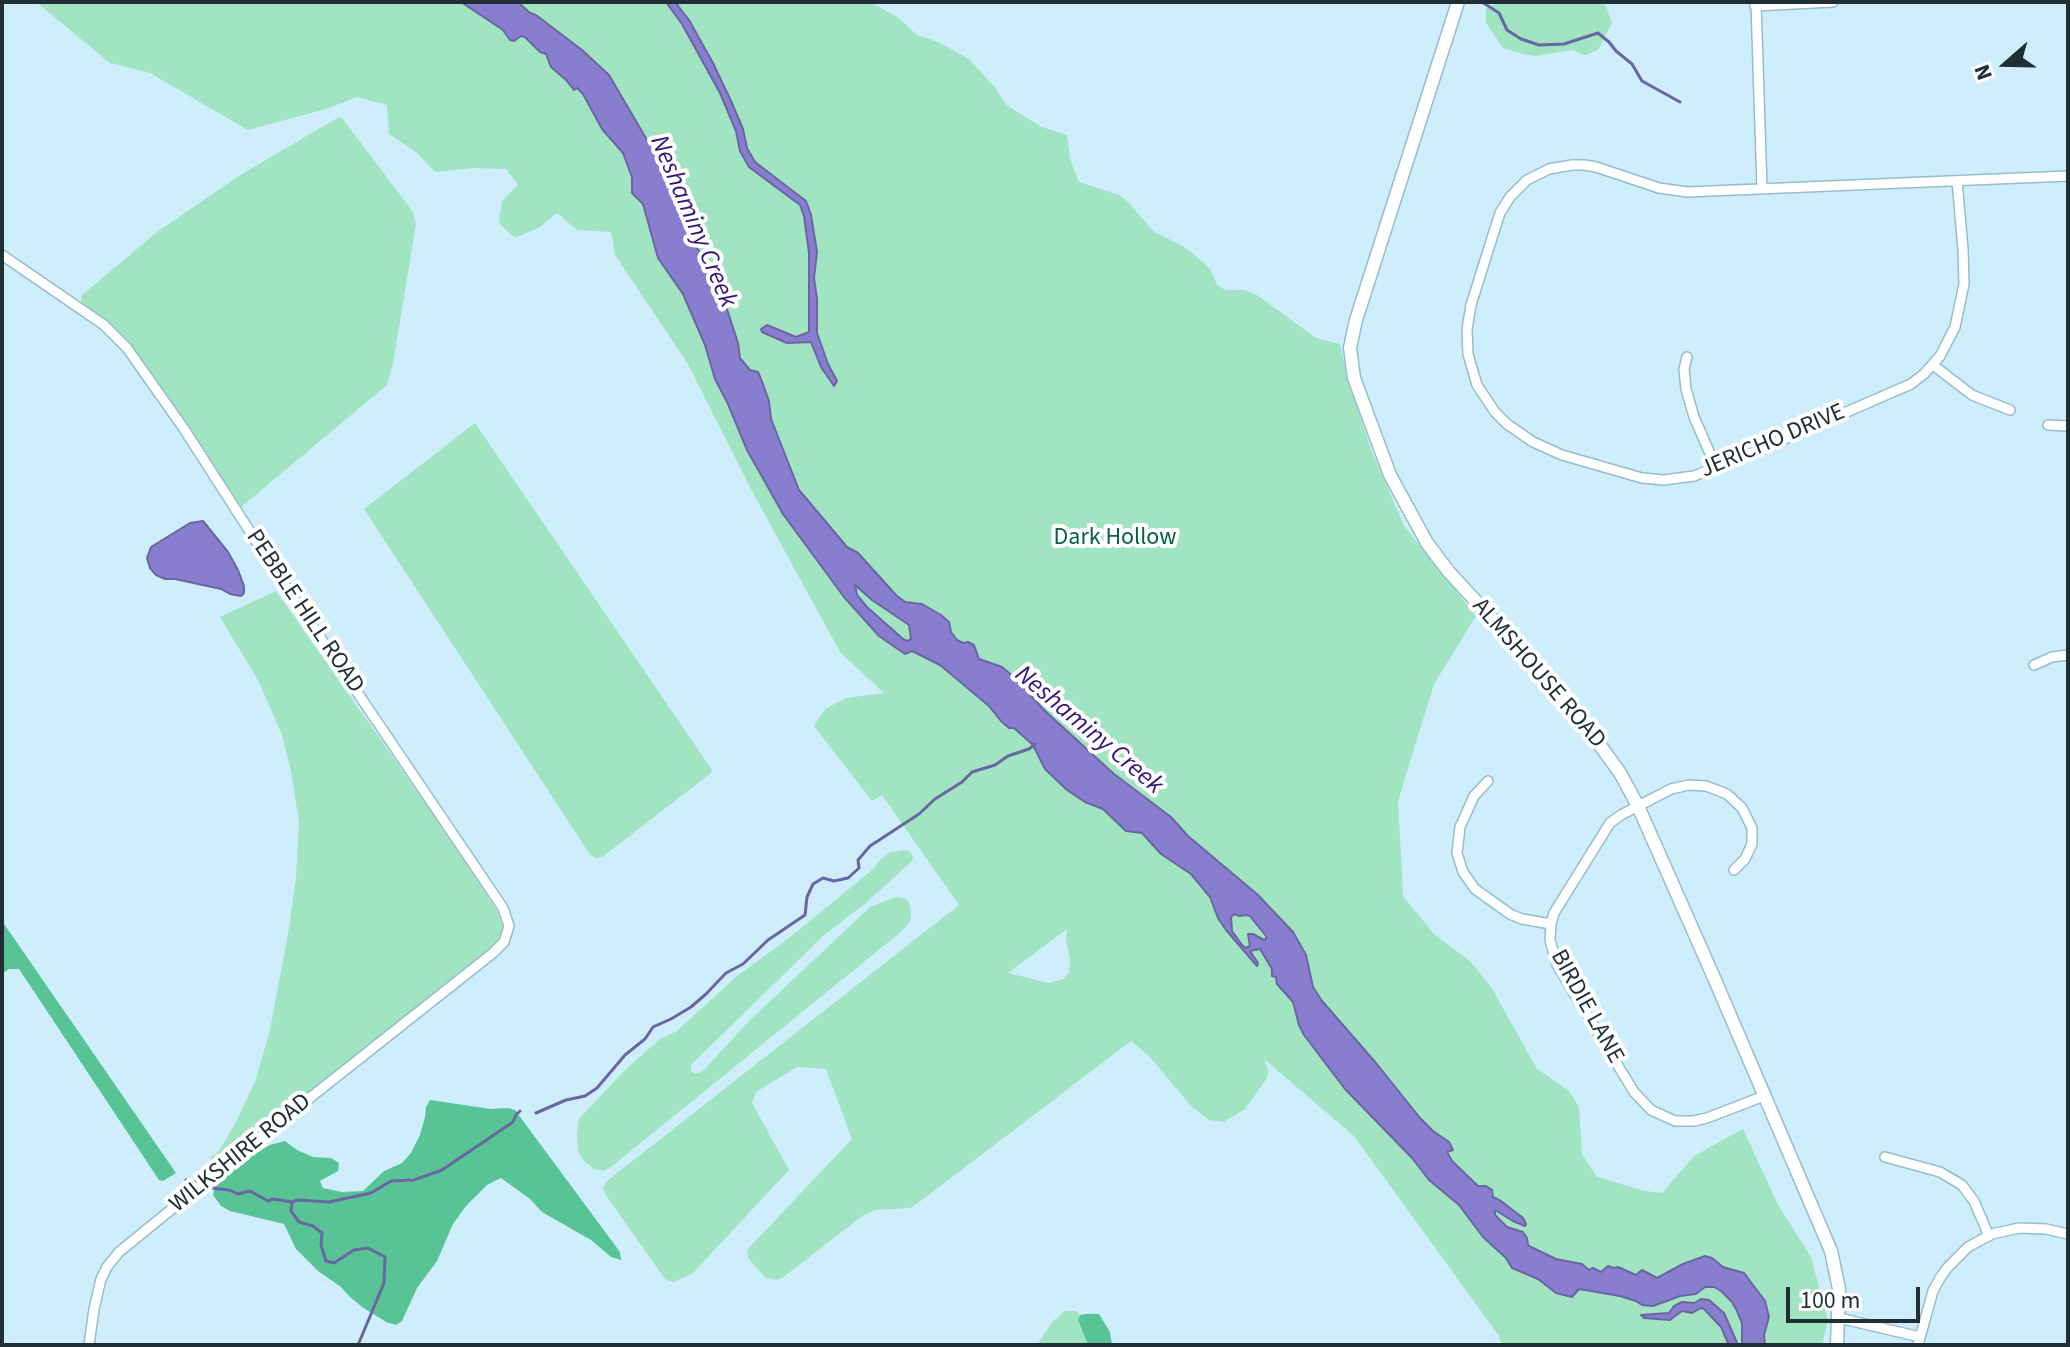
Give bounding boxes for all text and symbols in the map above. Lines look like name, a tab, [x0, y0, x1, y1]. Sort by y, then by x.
north arrow	[1966, 24, 2046, 104]
text: N	[1966, 60, 2001, 85]
water label: Neshaminy Creek	[642, 131, 742, 313]
street label: JERICHO DRIVE	[1697, 399, 1849, 485]
street label: PEBBLE HILL ROAD	[239, 525, 369, 699]
park label: Dark Hollow	[1054, 525, 1176, 553]
street label: ALMSHOUSE ROAD	[1465, 593, 1611, 755]
water label: Neshaminy Creek	[1007, 660, 1169, 802]
street label: BIRDIE LANE	[1543, 945, 1629, 1069]
street label: WILKSHIRE ROAD	[165, 1088, 317, 1220]
scale bar	[1790, 1271, 1924, 1321]
text: 100 m	[1800, 1283, 1860, 1318]

